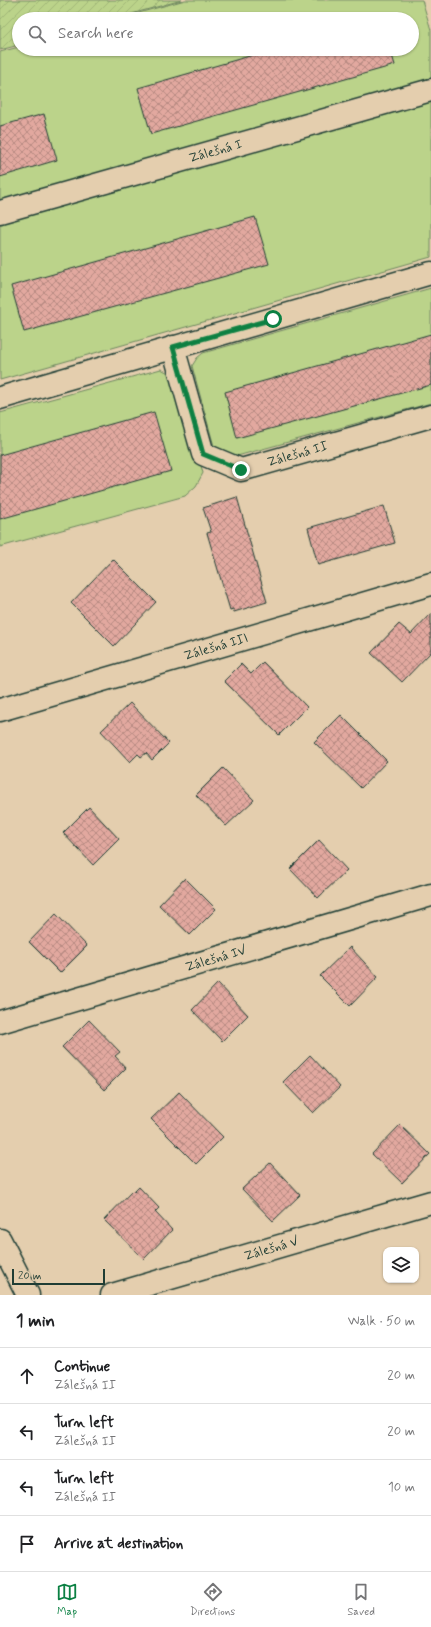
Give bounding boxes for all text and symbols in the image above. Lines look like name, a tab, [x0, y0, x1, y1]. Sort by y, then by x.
search box	[12, 12, 419, 56]
icon: search	[26, 23, 48, 45]
text: Search here	[58, 24, 134, 44]
street label: Zálešná I	[187, 135, 244, 167]
route start	[264, 310, 282, 328]
street label: Zálešná II	[265, 437, 330, 471]
route end	[232, 461, 250, 479]
street label: Zálešná III	[182, 629, 250, 664]
street label: Zálešná IV	[183, 941, 249, 975]
street label: Zálešná V	[242, 1232, 301, 1265]
map controls	[383, 1247, 419, 1283]
button: layers	[383, 1247, 419, 1283]
scale bar	[12, 1267, 105, 1286]
text: 20 m	[18, 1269, 41, 1283]
text: 1 min	[16, 1310, 55, 1332]
text: Walk · 50 m	[348, 1313, 415, 1330]
text: Continue	[54, 1357, 110, 1377]
icon: ahead	[16, 1365, 38, 1387]
text: 20 m	[387, 1367, 415, 1384]
text: Zálešná II	[54, 1377, 116, 1394]
text: Turn left	[54, 1413, 114, 1433]
icon: left	[16, 1421, 38, 1443]
text: 20 m	[387, 1423, 415, 1440]
text: Zálešná II	[54, 1433, 116, 1450]
text: Turn left	[54, 1469, 114, 1489]
icon: left	[16, 1477, 38, 1499]
text: 10 m	[388, 1479, 415, 1496]
text: Zálešná II	[54, 1489, 116, 1506]
icon: arrive	[16, 1533, 38, 1555]
text: Arrive at destination	[54, 1534, 183, 1554]
tab: Map	[56, 1581, 78, 1619]
tab: Directions	[190, 1581, 235, 1619]
tab: Saved	[347, 1581, 375, 1619]

